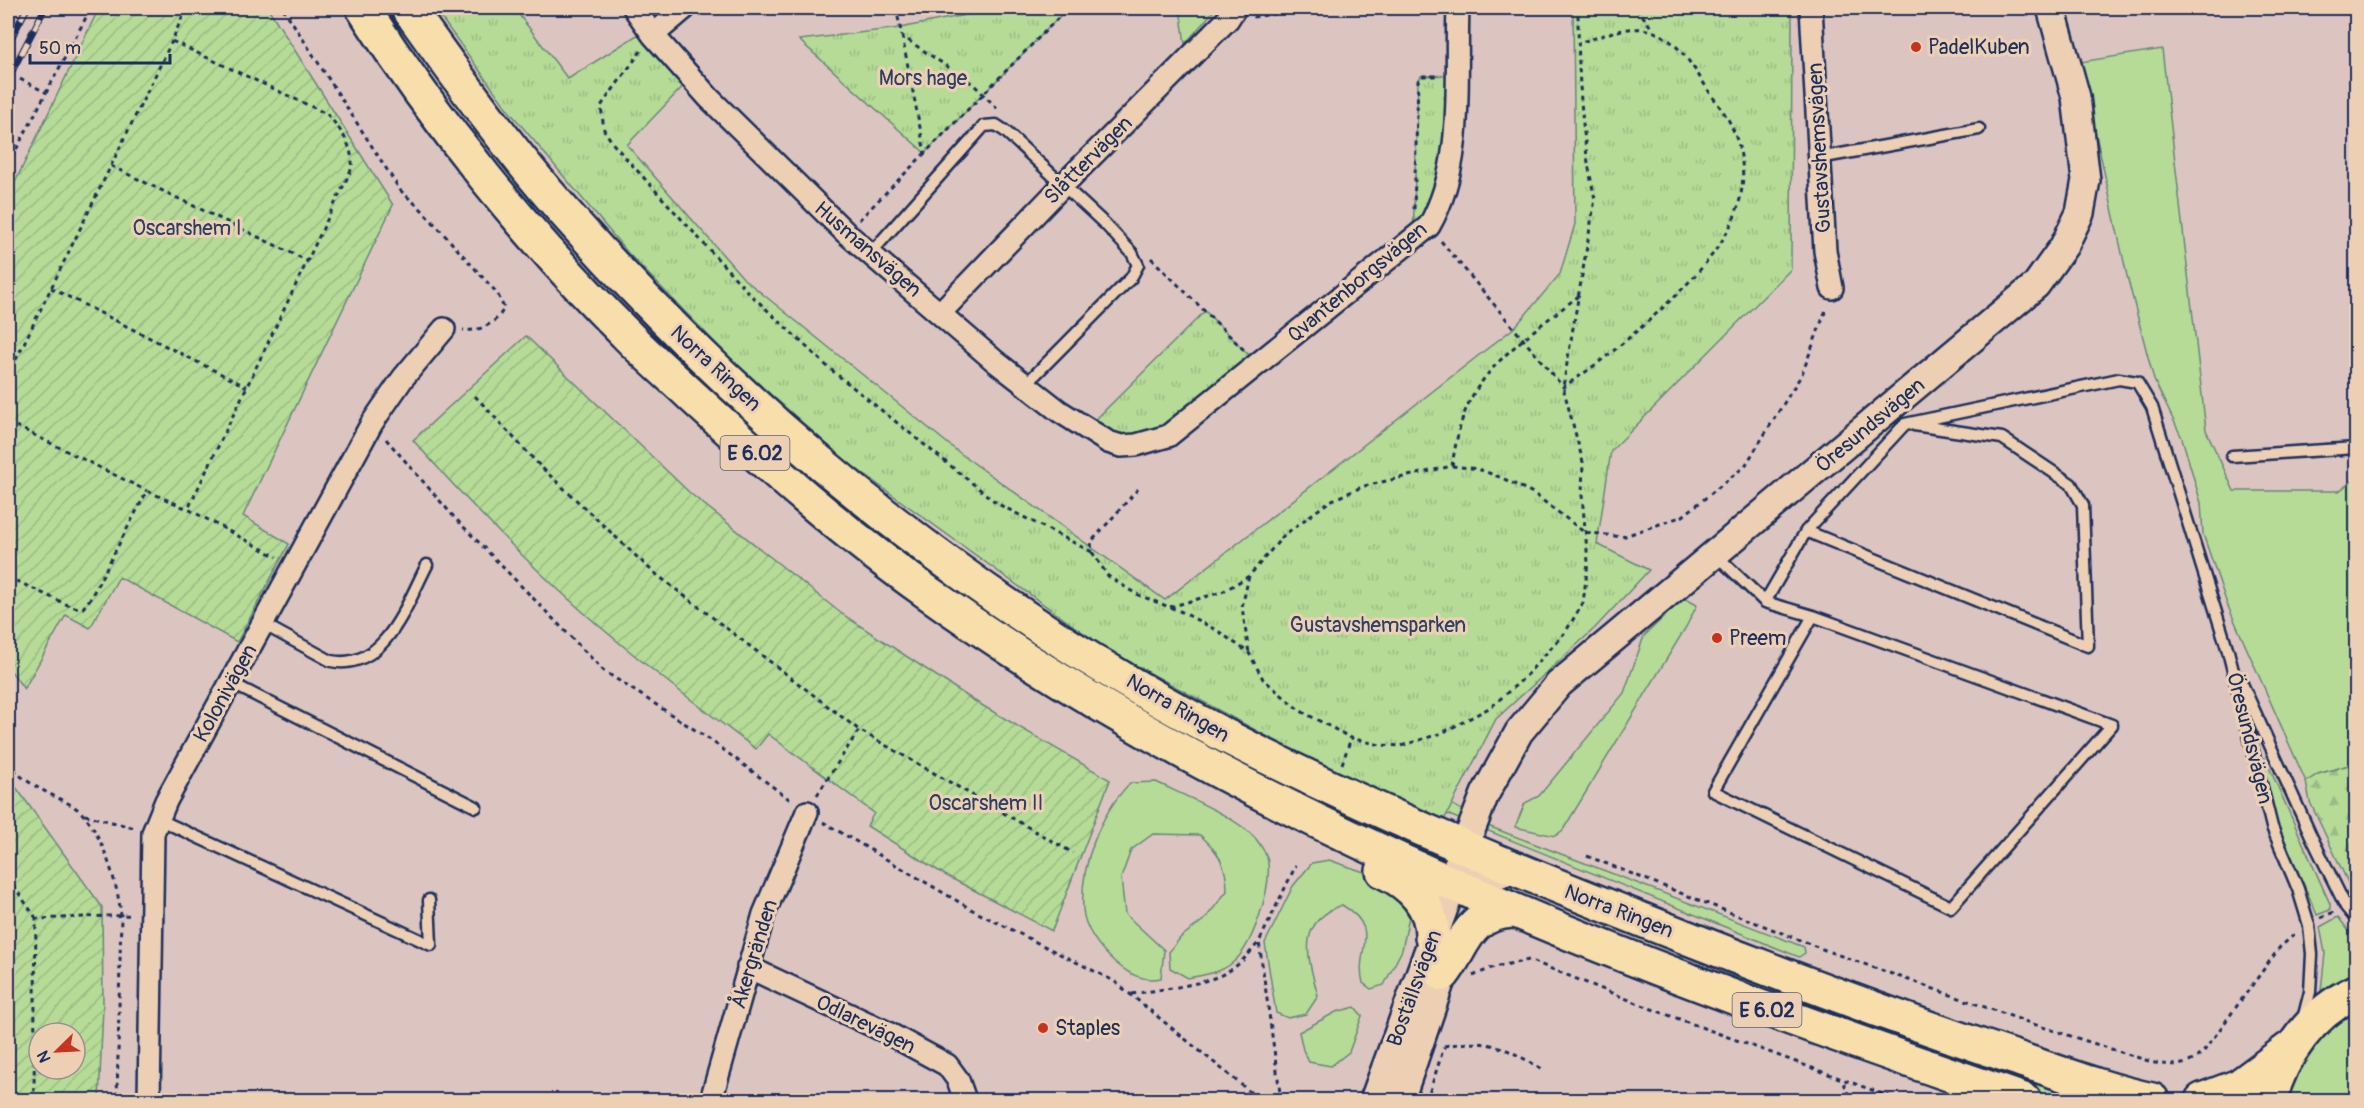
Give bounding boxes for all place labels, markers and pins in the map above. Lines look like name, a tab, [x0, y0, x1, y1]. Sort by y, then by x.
place label: PadelKuben	[1928, 34, 2030, 61]
marker: PadelKuben	[1909, 40, 1923, 54]
place label: Preem	[1729, 625, 1786, 652]
marker: Preem	[1710, 631, 1724, 645]
place label: Staples	[1055, 1015, 1121, 1042]
marker: Staples	[1036, 1021, 1050, 1035]

